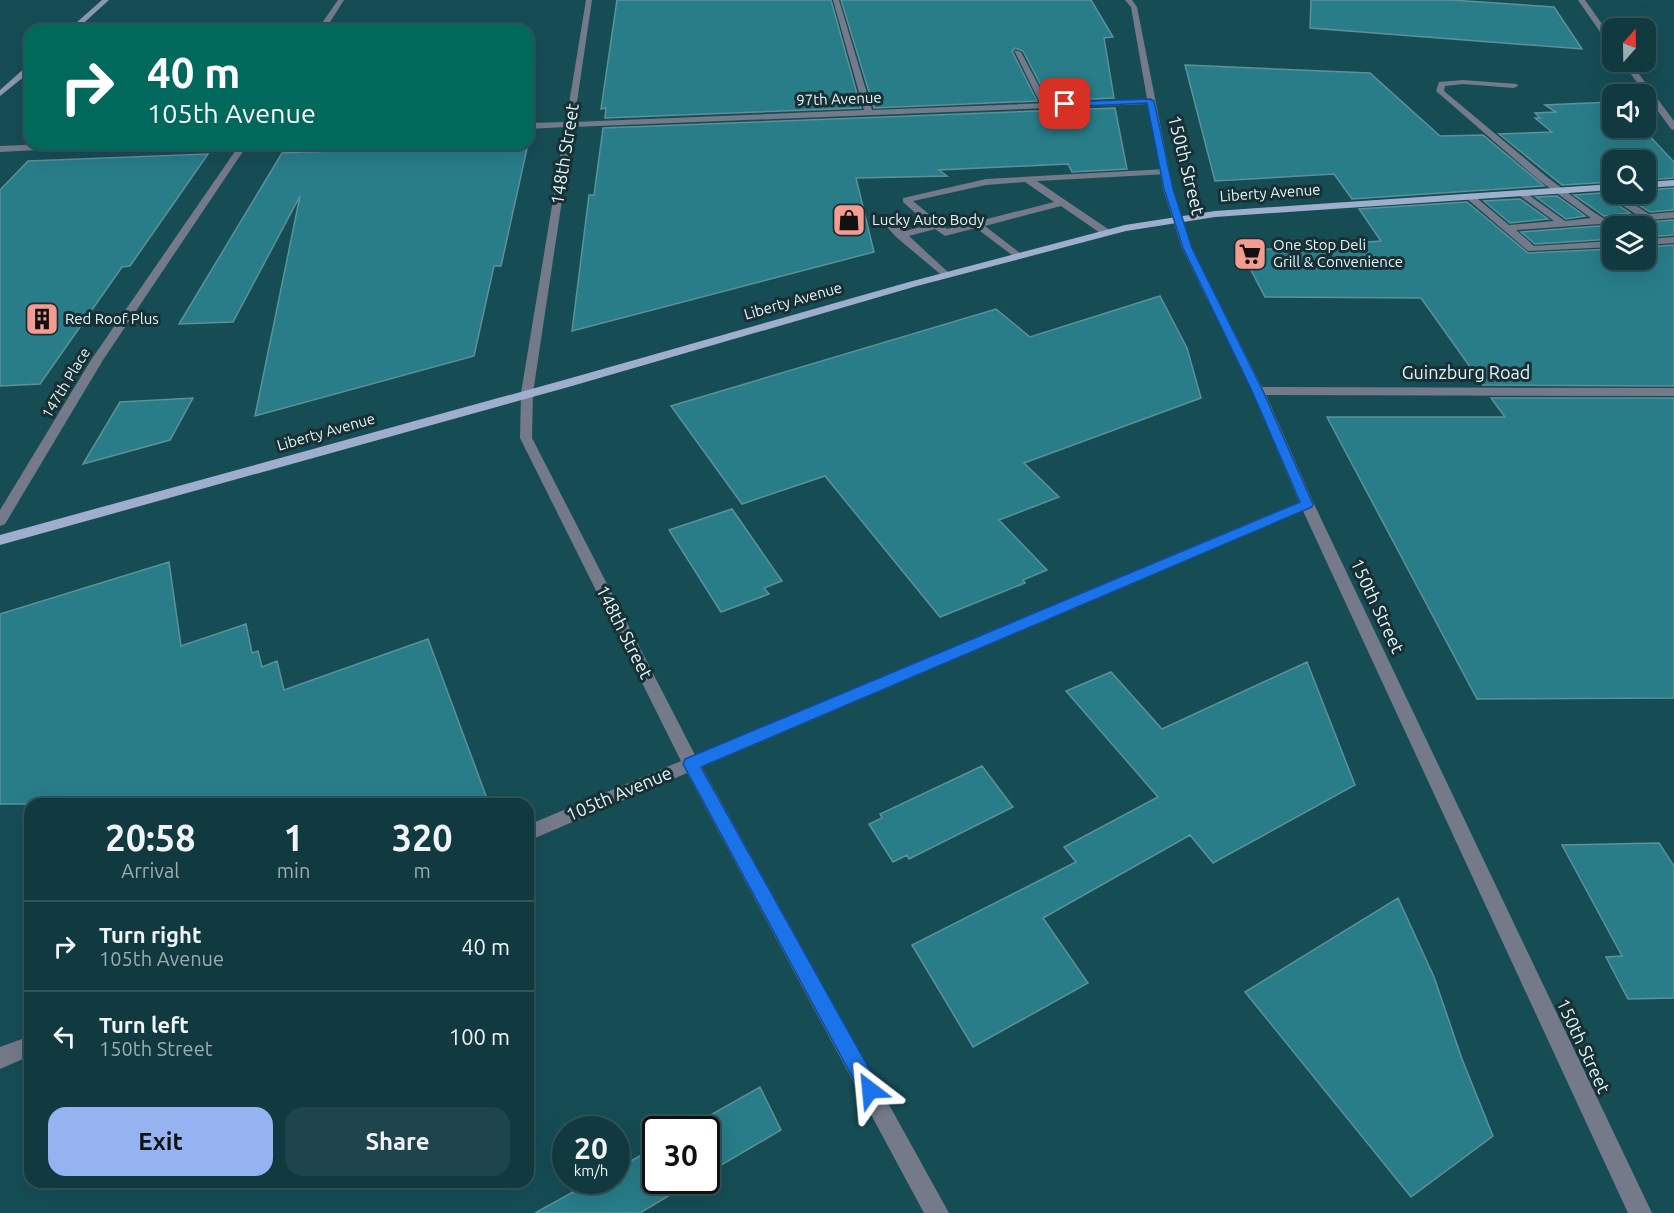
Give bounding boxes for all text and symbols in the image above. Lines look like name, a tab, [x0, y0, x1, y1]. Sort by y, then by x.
north arrow	[1602, 18, 1656, 72]
map controls	[1602, 18, 1656, 270]
icon: right	[48, 48, 126, 126]
text: 40 m	[147, 49, 241, 96]
pin	[1039, 78, 1090, 129]
button: sound	[1602, 84, 1656, 138]
icon: arrive	[1048, 87, 1081, 120]
street label: 97th Avenue	[796, 89, 882, 108]
text: 105th Avenue	[147, 98, 316, 128]
street label: 148th Street	[546, 102, 582, 206]
street label: 150th Street	[1165, 113, 1209, 217]
button: search	[1602, 150, 1656, 204]
street label: Liberty Avenue	[1219, 180, 1321, 205]
shop icon: Lucky Auto Body	[831, 202, 867, 238]
place label: Lucky Auto Body	[872, 211, 984, 228]
button: layers	[1602, 216, 1656, 270]
supermarket icon: One Stop Deli Grill & Convenience	[1232, 236, 1268, 272]
place label: One Stop Deli Grill & Convenience	[1273, 236, 1403, 270]
street label: Liberty Avenue	[742, 278, 844, 323]
building icon: Red Roof Plus	[24, 301, 60, 337]
place label: Red Roof Plus	[65, 310, 159, 327]
street label: 147th Place	[38, 344, 93, 421]
street label: Guinzburg Road	[1402, 362, 1530, 382]
street label: Liberty Avenue	[275, 409, 377, 454]
street label: 150th Street	[1347, 555, 1409, 656]
street label: 148th Street	[593, 581, 657, 682]
street label: 105th Avenue	[563, 762, 674, 824]
text: 20:58	[105, 817, 195, 858]
text: 1	[283, 817, 304, 858]
text: 320	[392, 817, 453, 858]
text: Arrival	[121, 859, 180, 882]
text: min	[277, 859, 310, 882]
text: m	[414, 859, 431, 882]
text: Turn right	[99, 922, 201, 947]
icon: right	[48, 930, 81, 963]
text: 40 m	[461, 934, 510, 959]
text: 105th Avenue	[99, 947, 224, 970]
street label: 150th Street	[1553, 995, 1615, 1096]
text: Turn left	[99, 1012, 189, 1037]
icon: left	[48, 1020, 81, 1053]
text: 100 m	[449, 1024, 510, 1049]
text: 150th Street	[99, 1037, 213, 1060]
position arrow	[838, 1058, 902, 1122]
button: Exit	[48, 1107, 273, 1176]
button: Share	[285, 1107, 510, 1176]
speed limit sign: 30	[642, 1116, 720, 1194]
text: 20	[574, 1131, 608, 1165]
text: km/h	[574, 1162, 608, 1179]

